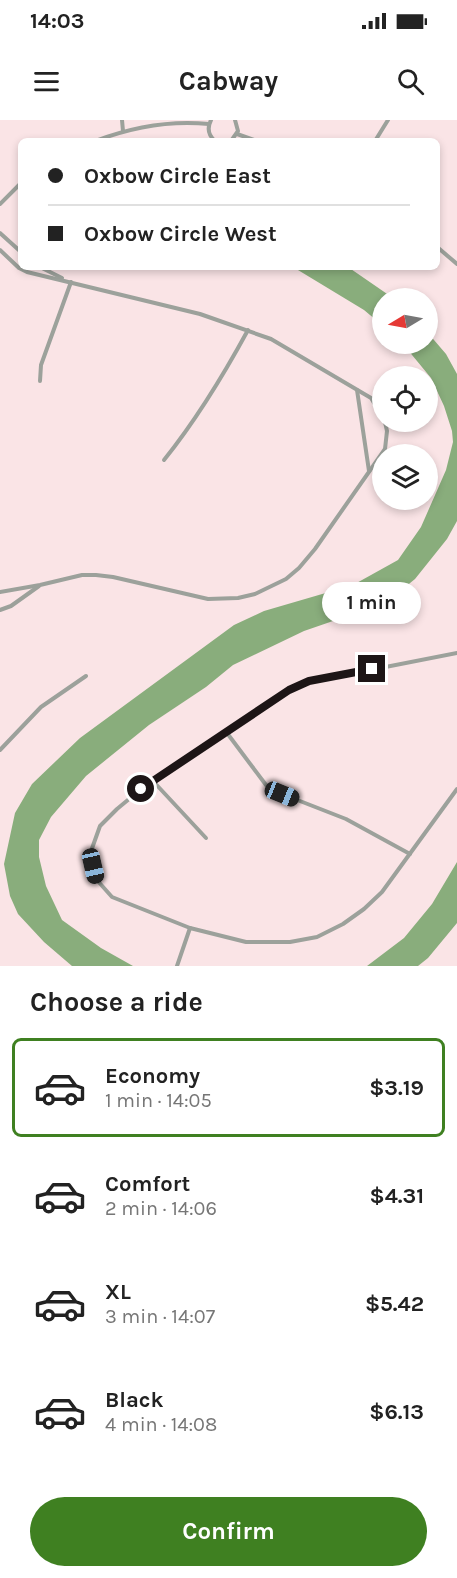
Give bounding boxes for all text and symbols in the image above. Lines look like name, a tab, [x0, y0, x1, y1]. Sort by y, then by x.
text: 14:03	[30, 8, 84, 34]
icon: menu	[30, 65, 63, 98]
text: Cabway	[179, 65, 278, 97]
icon: search	[394, 65, 427, 98]
text: Oxbow Circle East	[84, 163, 271, 189]
text: Oxbow Circle West	[84, 221, 277, 247]
north arrow	[372, 288, 438, 354]
map controls	[372, 288, 438, 510]
button: locate	[372, 366, 438, 432]
button: layers	[372, 444, 438, 510]
callout: 1 min	[322, 582, 422, 624]
text: 1 min	[346, 591, 397, 614]
route end	[358, 655, 385, 682]
route start	[127, 775, 154, 802]
car	[262, 779, 302, 809]
car	[80, 846, 106, 886]
text: Choose a ride	[30, 986, 203, 1018]
icon: car	[33, 1061, 87, 1115]
text: Economy	[105, 1063, 200, 1089]
text: $3.19	[369, 1075, 424, 1101]
text: 1 min · 14:05	[105, 1089, 212, 1112]
icon: car	[33, 1169, 87, 1223]
text: Comfort	[105, 1171, 190, 1197]
text: $4.31	[369, 1183, 424, 1209]
text: 2 min · 14:06	[105, 1197, 217, 1220]
icon: car	[33, 1277, 87, 1331]
text: XL	[105, 1279, 131, 1305]
text: $5.42	[365, 1291, 424, 1317]
text: 3 min · 14:07	[105, 1305, 215, 1328]
icon: car	[33, 1385, 87, 1439]
text: Black	[105, 1387, 164, 1413]
text: $6.13	[369, 1399, 424, 1425]
text: 4 min · 14:08	[105, 1413, 217, 1436]
button: Confirm	[30, 1497, 427, 1566]

